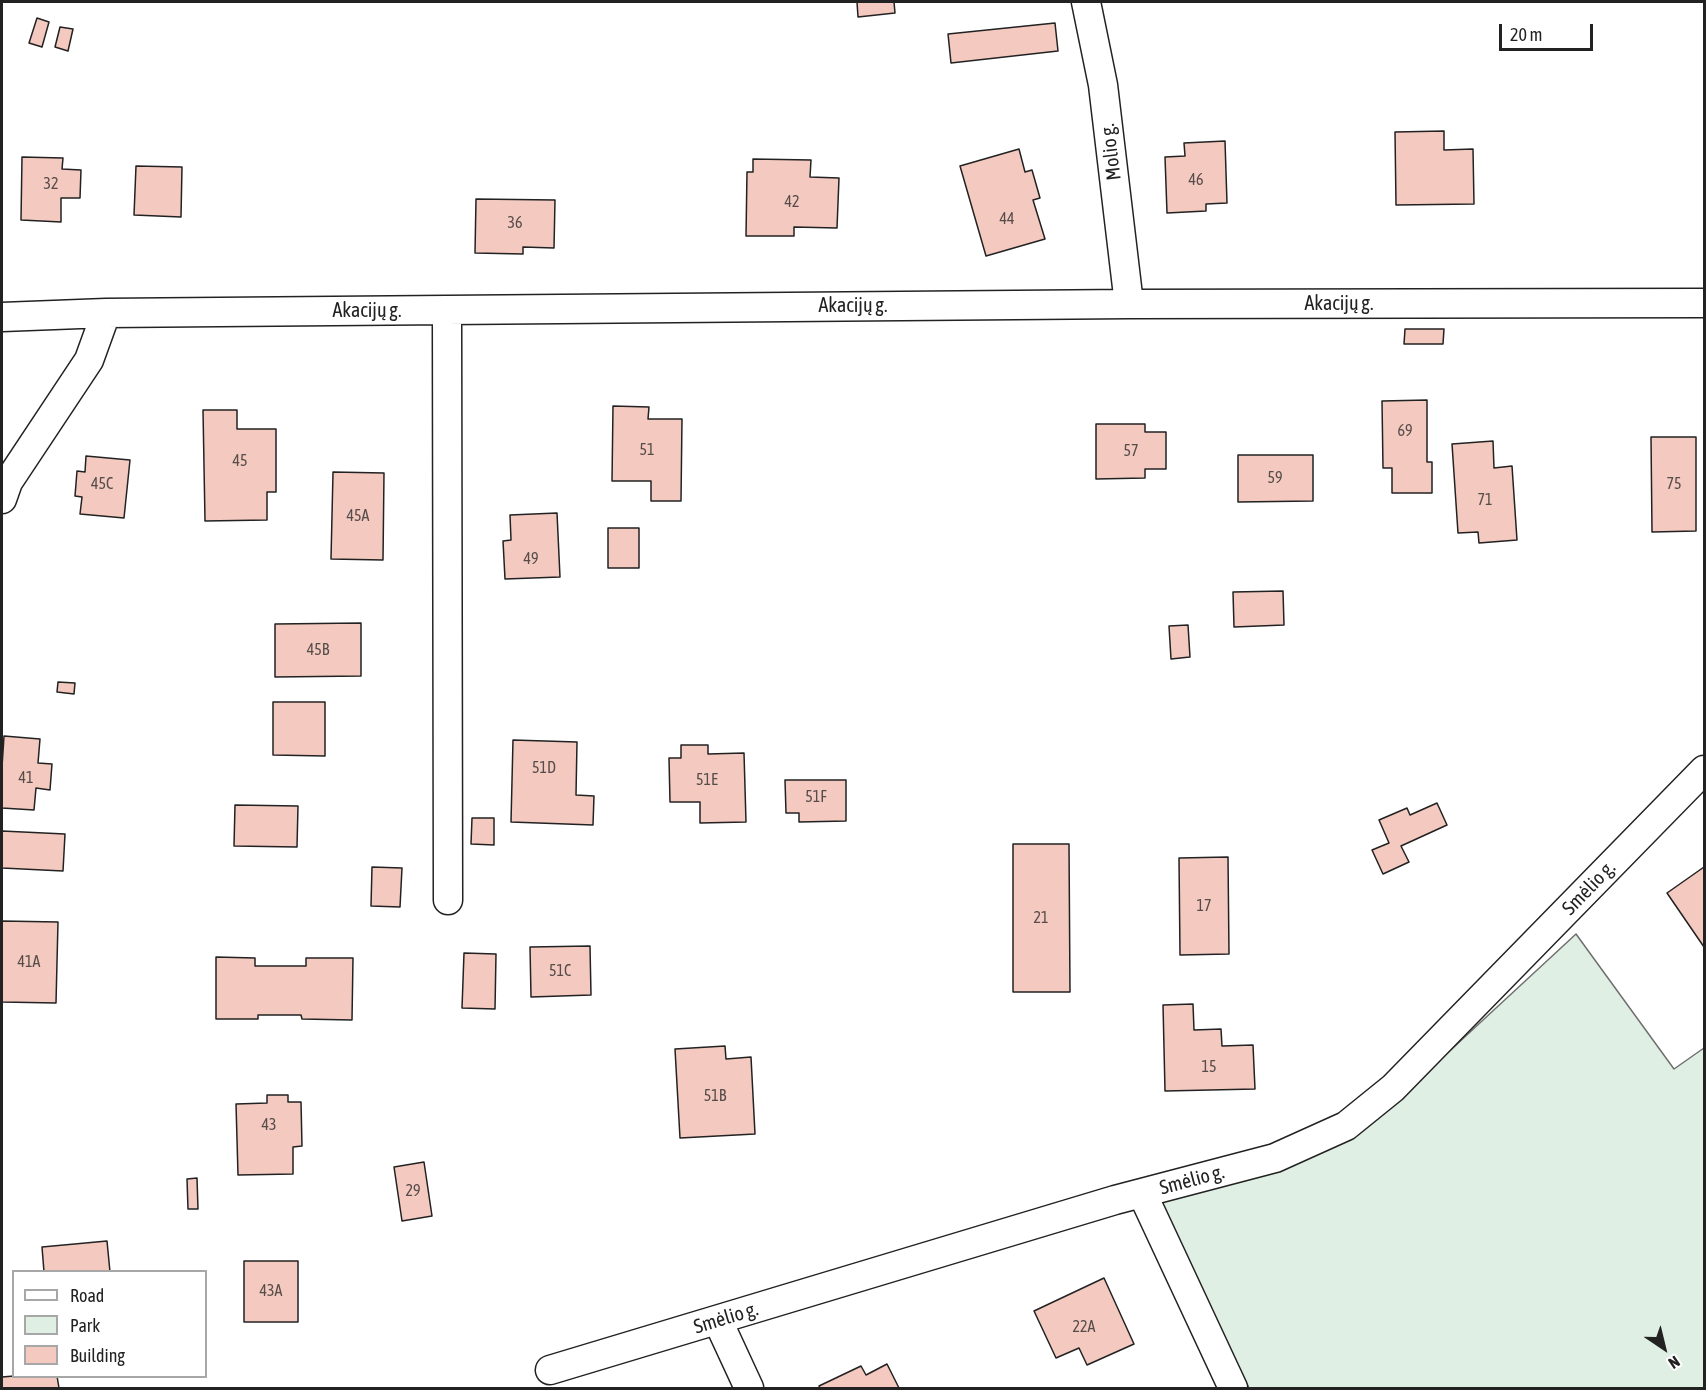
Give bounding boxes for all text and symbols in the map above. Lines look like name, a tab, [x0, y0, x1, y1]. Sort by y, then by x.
scale bar	[1502, 12, 1596, 50]
text: 20 m	[1510, 24, 1542, 45]
street label: Molio g.	[1096, 122, 1126, 182]
house number: 46	[1188, 170, 1204, 190]
house number: 32	[43, 174, 59, 194]
house number: 42	[784, 192, 800, 212]
house number: 44	[999, 209, 1015, 229]
house number: 36	[507, 213, 523, 233]
street label: Akacijų g.	[1304, 292, 1374, 316]
street label: Akacijų g.	[818, 294, 888, 318]
street label: Akacijų g.	[332, 299, 402, 323]
house number: 69	[1397, 421, 1413, 441]
house number: 51	[639, 440, 655, 460]
house number: 57	[1123, 441, 1139, 461]
house number: 45	[232, 451, 248, 471]
house number: 59	[1267, 468, 1283, 488]
house number: 45C	[91, 474, 113, 494]
house number: 75	[1666, 474, 1682, 494]
house number: 71	[1477, 490, 1493, 510]
house number: 45A	[347, 506, 369, 526]
house number: 49	[523, 549, 539, 569]
house number: 45B	[307, 640, 329, 660]
house number: 51D	[532, 758, 556, 778]
house number: 41	[18, 768, 34, 788]
house number: 51E	[696, 770, 718, 790]
house number: 51F	[805, 787, 827, 807]
street label: Smėlio g.	[1557, 856, 1621, 920]
house number: 17	[1196, 896, 1212, 916]
house number: 21	[1033, 908, 1049, 928]
house number: 41A	[18, 952, 40, 972]
house number: 51C	[549, 961, 571, 981]
house number: 15	[1201, 1057, 1217, 1077]
house number: 51B	[704, 1086, 726, 1106]
house number: 43	[261, 1115, 277, 1135]
street label: Smėlio g.	[1157, 1160, 1227, 1200]
house number: 29	[405, 1181, 421, 1201]
legend	[12, 1270, 207, 1378]
house number: 43A	[260, 1281, 282, 1301]
text: Road	[70, 1285, 104, 1306]
street label: Smėlio g.	[691, 1297, 761, 1339]
text: Park	[70, 1315, 100, 1336]
house number: 22A	[1073, 1317, 1095, 1337]
north arrow	[1634, 1318, 1694, 1378]
text: Building	[70, 1345, 125, 1366]
text: N	[1665, 1353, 1683, 1373]

